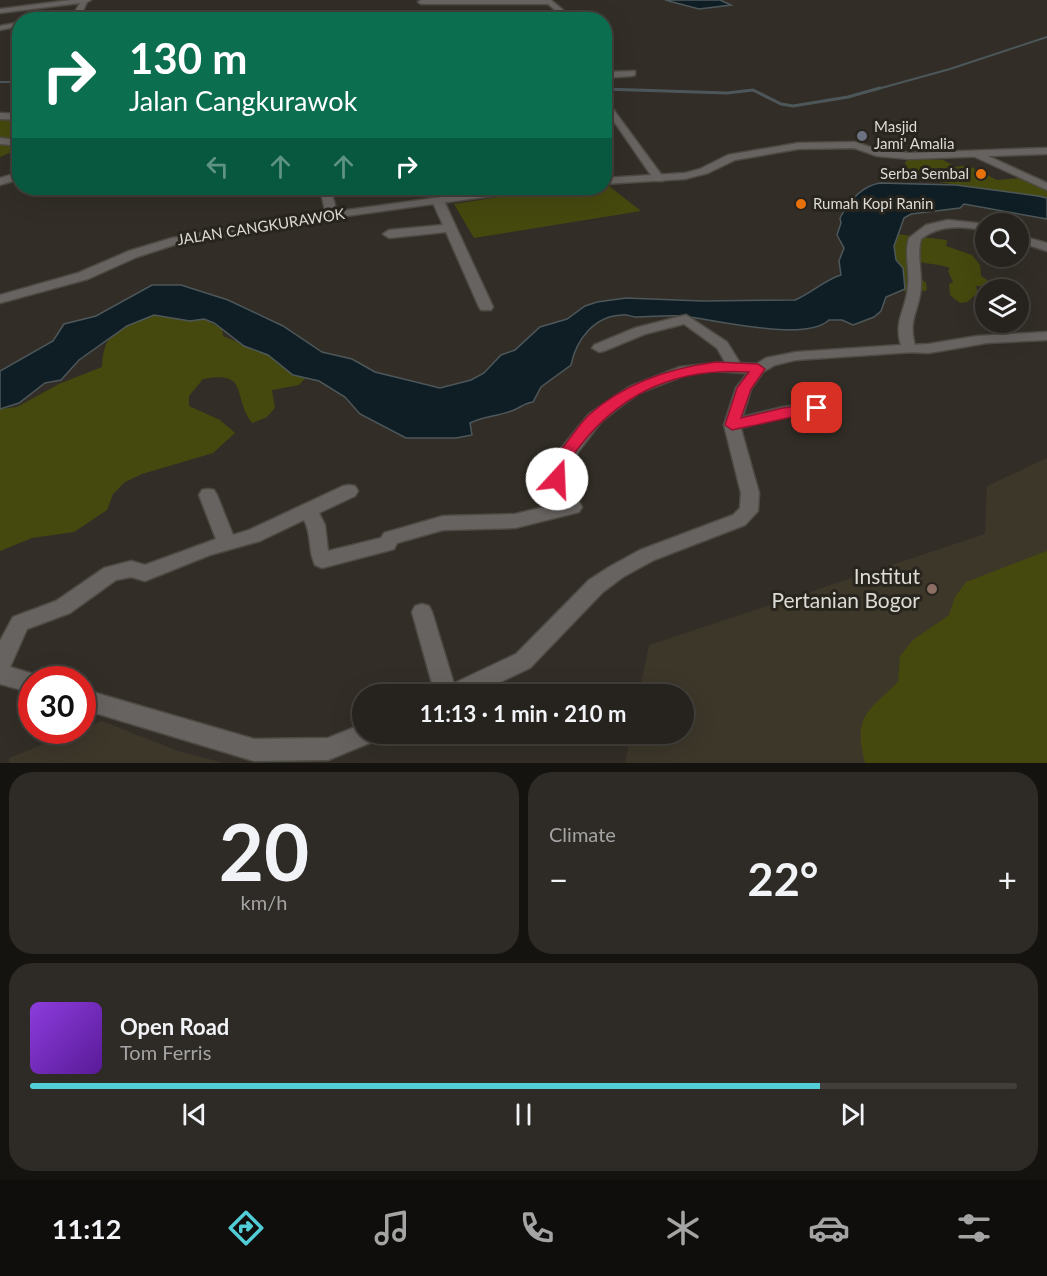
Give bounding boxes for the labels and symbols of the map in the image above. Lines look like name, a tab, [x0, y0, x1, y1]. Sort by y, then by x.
place label: Masjid Jami' Amalia	[874, 117, 954, 152]
marker: Masjid Jami' Amalia	[855, 129, 869, 143]
place label: Serba Sembal	[880, 164, 969, 182]
marker: Serba Sembal	[974, 167, 988, 181]
place label: Rumah Kopi Ranin	[813, 194, 933, 212]
marker: Rumah Kopi Ranin	[794, 197, 808, 211]
street label: JALAN CANGKURAWOK	[176, 204, 346, 248]
pin	[791, 382, 842, 433]
position arrow	[525, 447, 589, 511]
place label: Institut Pertanian Bogor	[771, 563, 920, 612]
marker: Institut Pertanian Bogor	[925, 582, 939, 596]
speed limit sign: 30	[18, 666, 96, 744]

